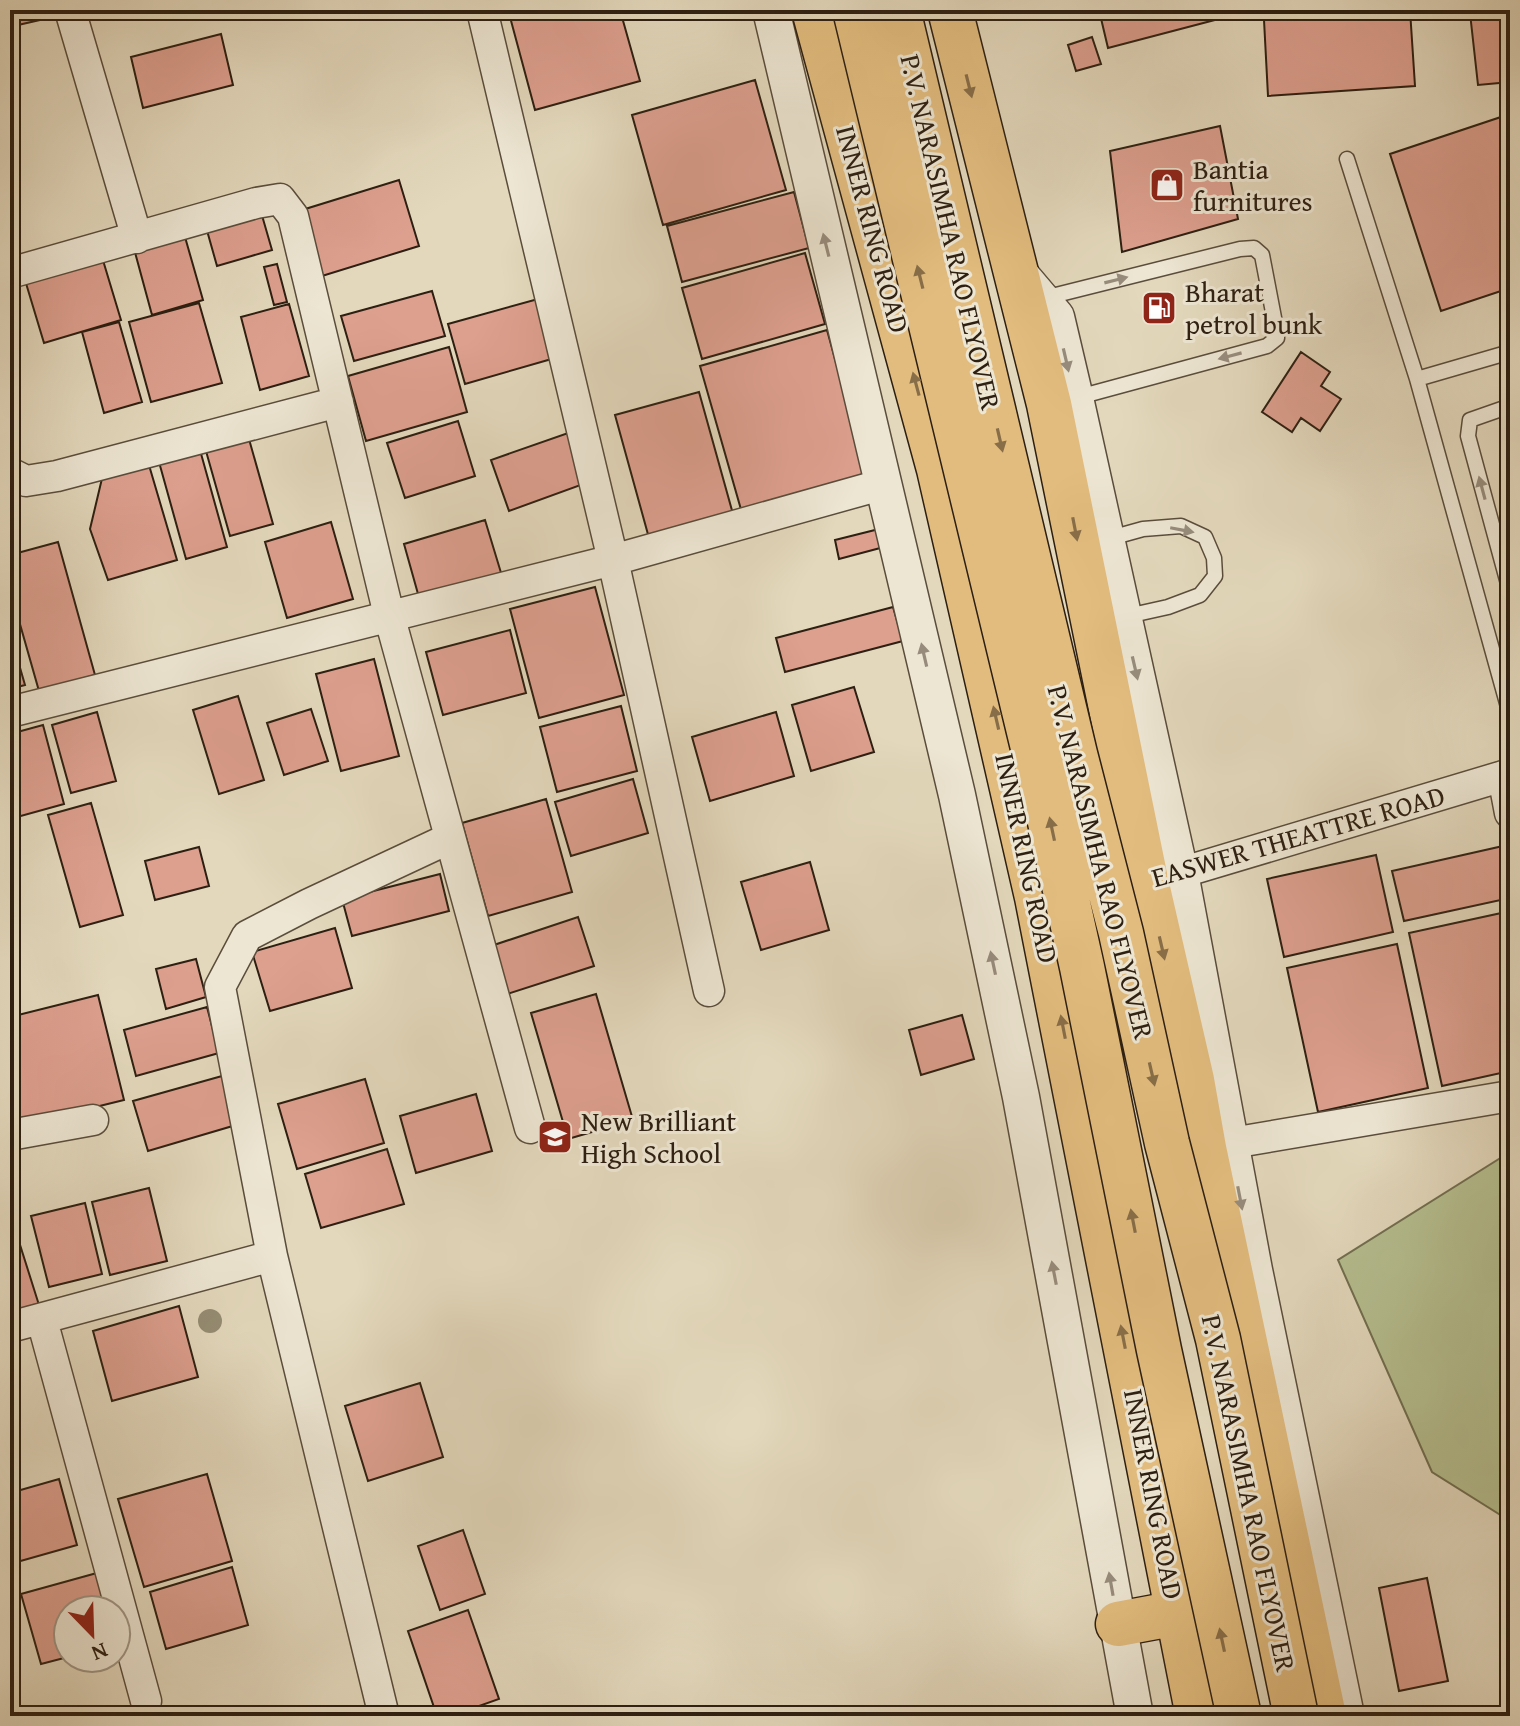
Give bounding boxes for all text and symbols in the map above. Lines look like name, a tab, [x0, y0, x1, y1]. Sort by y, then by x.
street label: P.V. NARASIMHA RAO FLYOVER	[891, 50, 1013, 415]
one-way arrow	[963, 73, 975, 98]
street label: INNER RING ROAD	[826, 120, 921, 337]
place label: Bantia furnitures	[1193, 148, 1313, 221]
shop icon: Bantia furnitures	[1148, 166, 1186, 204]
one-way arrow	[820, 232, 832, 257]
one-way arrow	[913, 265, 925, 290]
place label: Bharat petrol bunk	[1185, 271, 1323, 344]
one-way arrow	[1103, 273, 1128, 286]
fuel station icon: Bharat petrol bunk	[1140, 289, 1178, 327]
one-way arrow	[1060, 348, 1073, 373]
one-way arrow	[1218, 350, 1243, 362]
one-way arrow	[909, 371, 921, 396]
one-way arrow	[995, 428, 1007, 453]
one-way arrow	[1475, 476, 1488, 500]
one-way arrow	[1069, 517, 1082, 542]
one-way arrow	[1170, 524, 1195, 537]
one-way arrow	[917, 642, 930, 667]
one-way arrow	[1129, 656, 1142, 681]
street label: P.V. NARASIMHA RAO FLYOVER	[1038, 680, 1166, 1044]
one-way arrow	[989, 706, 1002, 731]
street label: INNER RING ROAD	[985, 749, 1070, 967]
street label: EASWER THEATTRE ROAD	[1146, 774, 1449, 897]
one-way arrow	[1045, 817, 1058, 842]
one-way arrow	[1156, 936, 1168, 961]
one-way arrow	[986, 951, 999, 976]
one-way arrow	[1056, 1014, 1069, 1039]
one-way arrow	[1146, 1062, 1159, 1087]
place label: New Brilliant High School	[581, 1100, 736, 1173]
school or university icon: New Brilliant High School	[536, 1118, 574, 1156]
one-way arrow	[1234, 1186, 1246, 1211]
one-way arrow	[1126, 1209, 1139, 1234]
one-way arrow	[1048, 1261, 1060, 1286]
street label: P.V. NARASIMHA RAO FLYOVER	[1192, 1311, 1308, 1676]
one-way arrow	[1117, 1325, 1129, 1350]
street label: INNER RING ROAD	[1114, 1385, 1195, 1603]
one-way arrow	[1105, 1571, 1117, 1596]
north arrow	[52, 1594, 132, 1674]
one-way arrow	[1215, 1627, 1228, 1652]
text: N	[87, 1635, 113, 1670]

